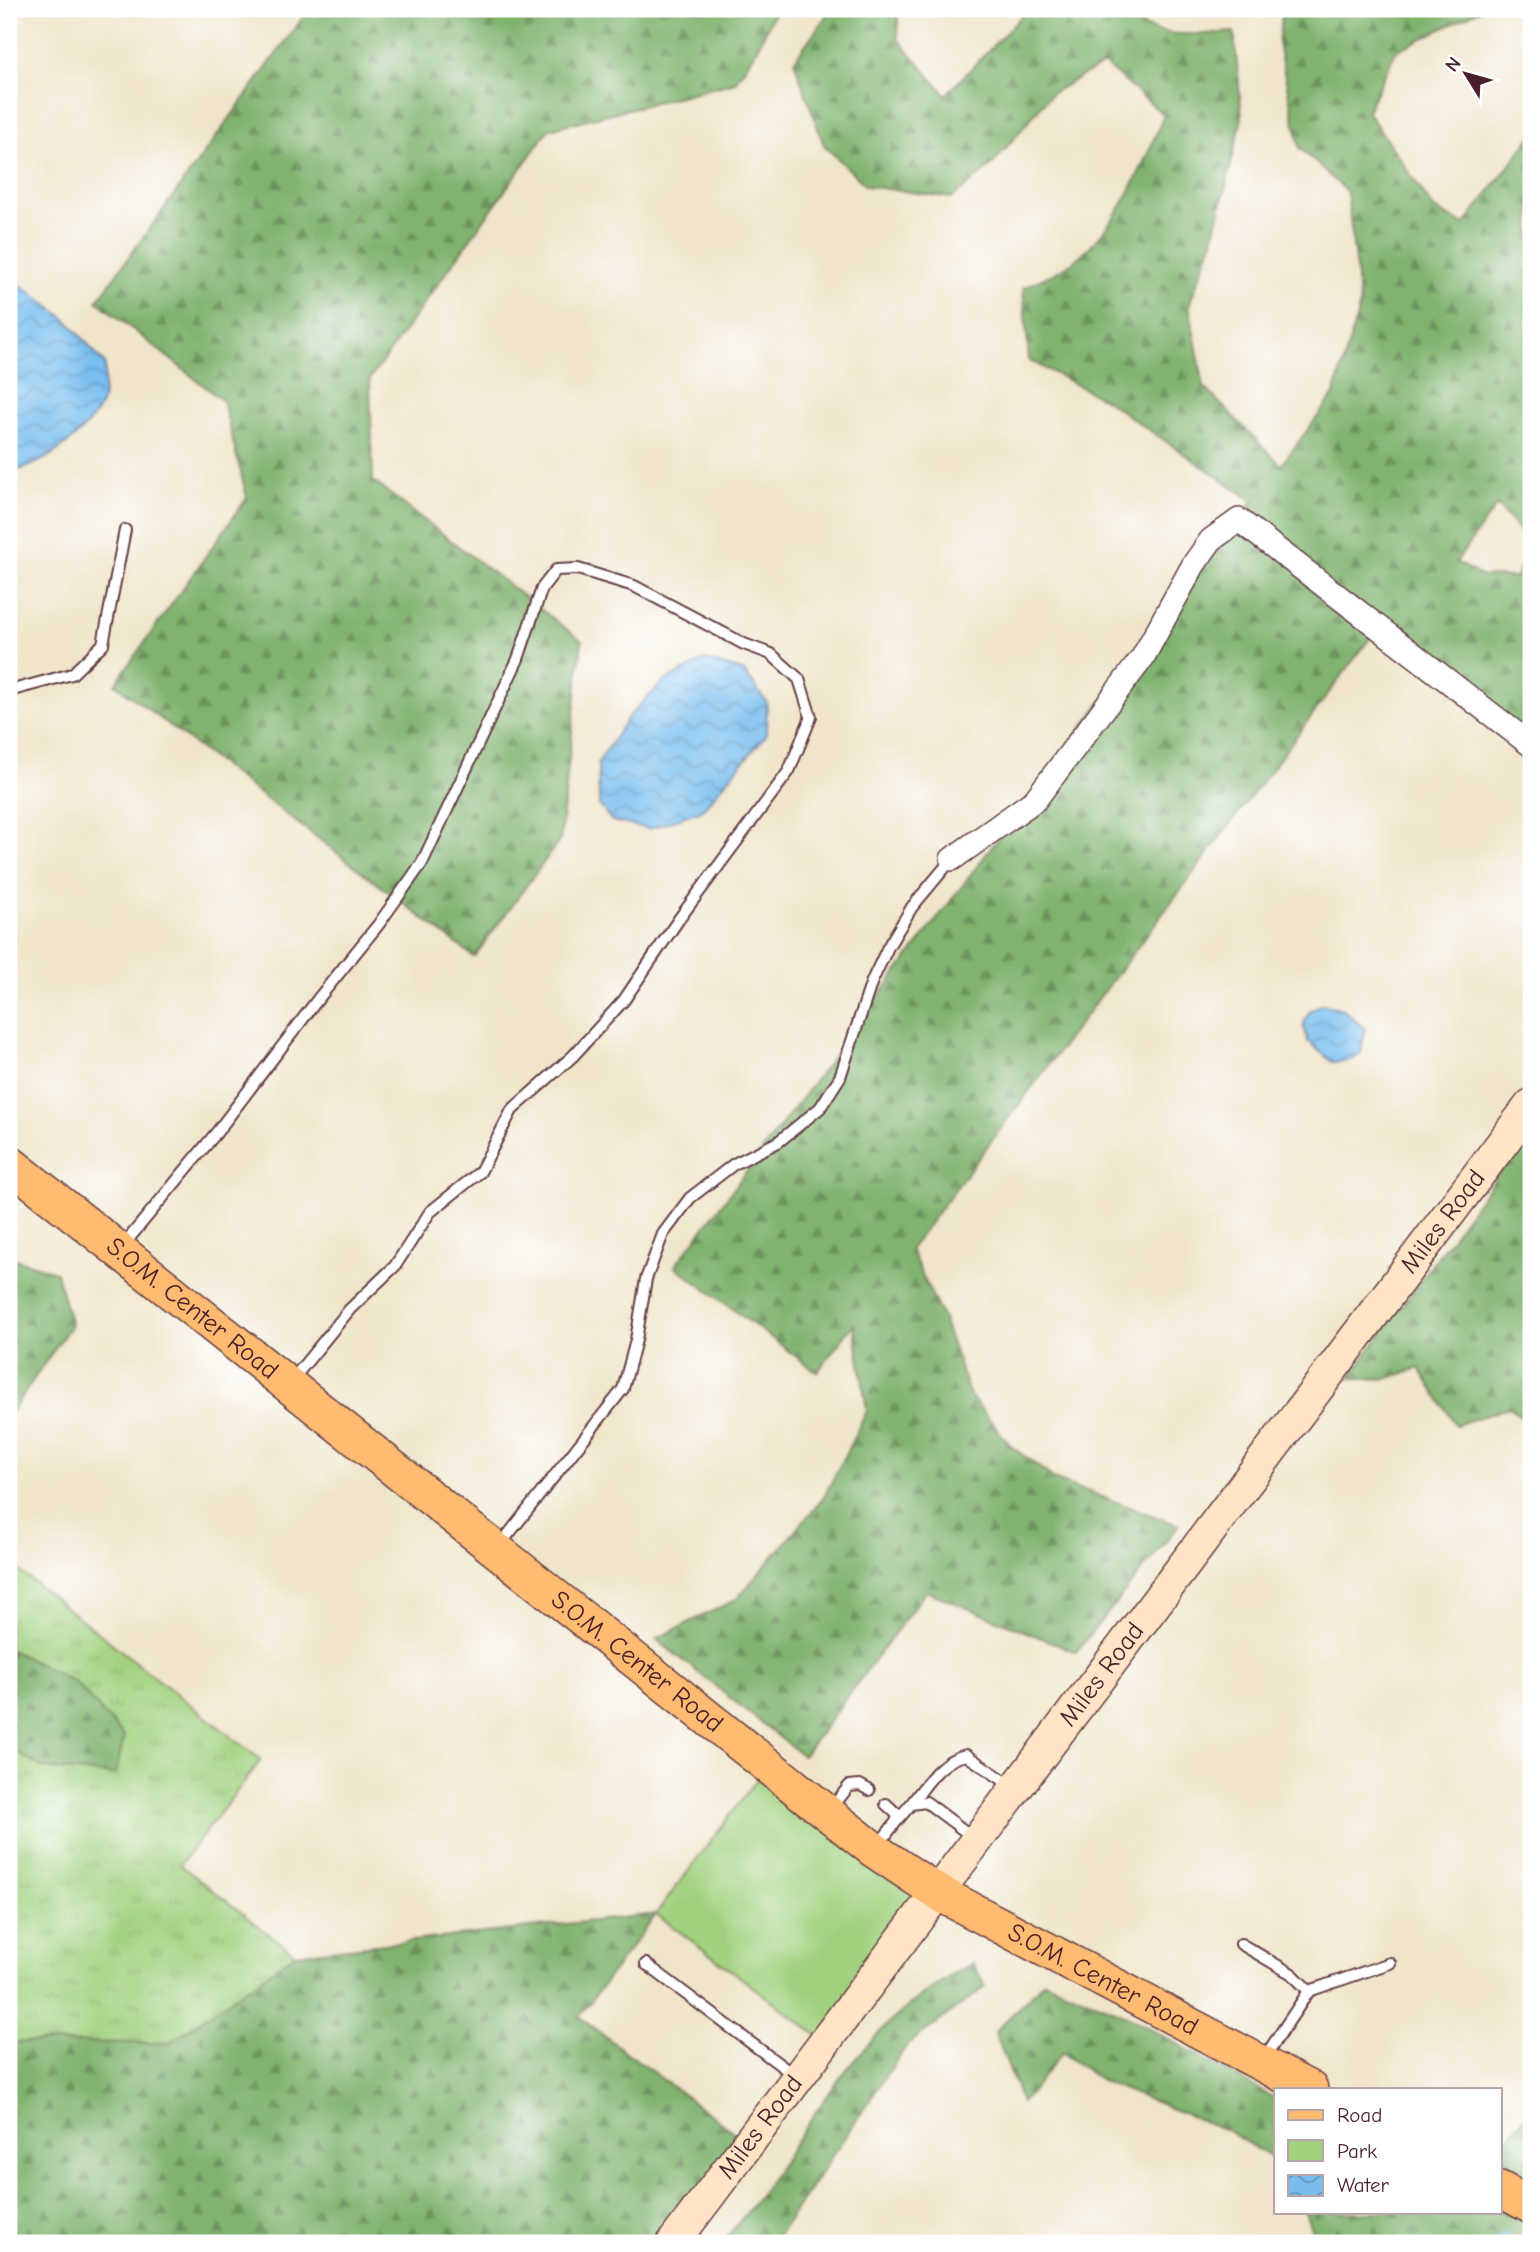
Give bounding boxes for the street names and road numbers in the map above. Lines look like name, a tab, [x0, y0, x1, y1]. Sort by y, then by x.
street label: Miles Road	[1394, 1164, 1492, 1280]
street label: S.O.M. Center Road	[100, 1231, 284, 1386]
street label: S.O.M. Center Road	[545, 1584, 729, 1739]
street label: Miles Road	[1053, 1617, 1150, 1732]
street label: S.O.M. Center Road	[1003, 1917, 1203, 2042]
street label: Miles Road	[712, 2069, 809, 2185]

